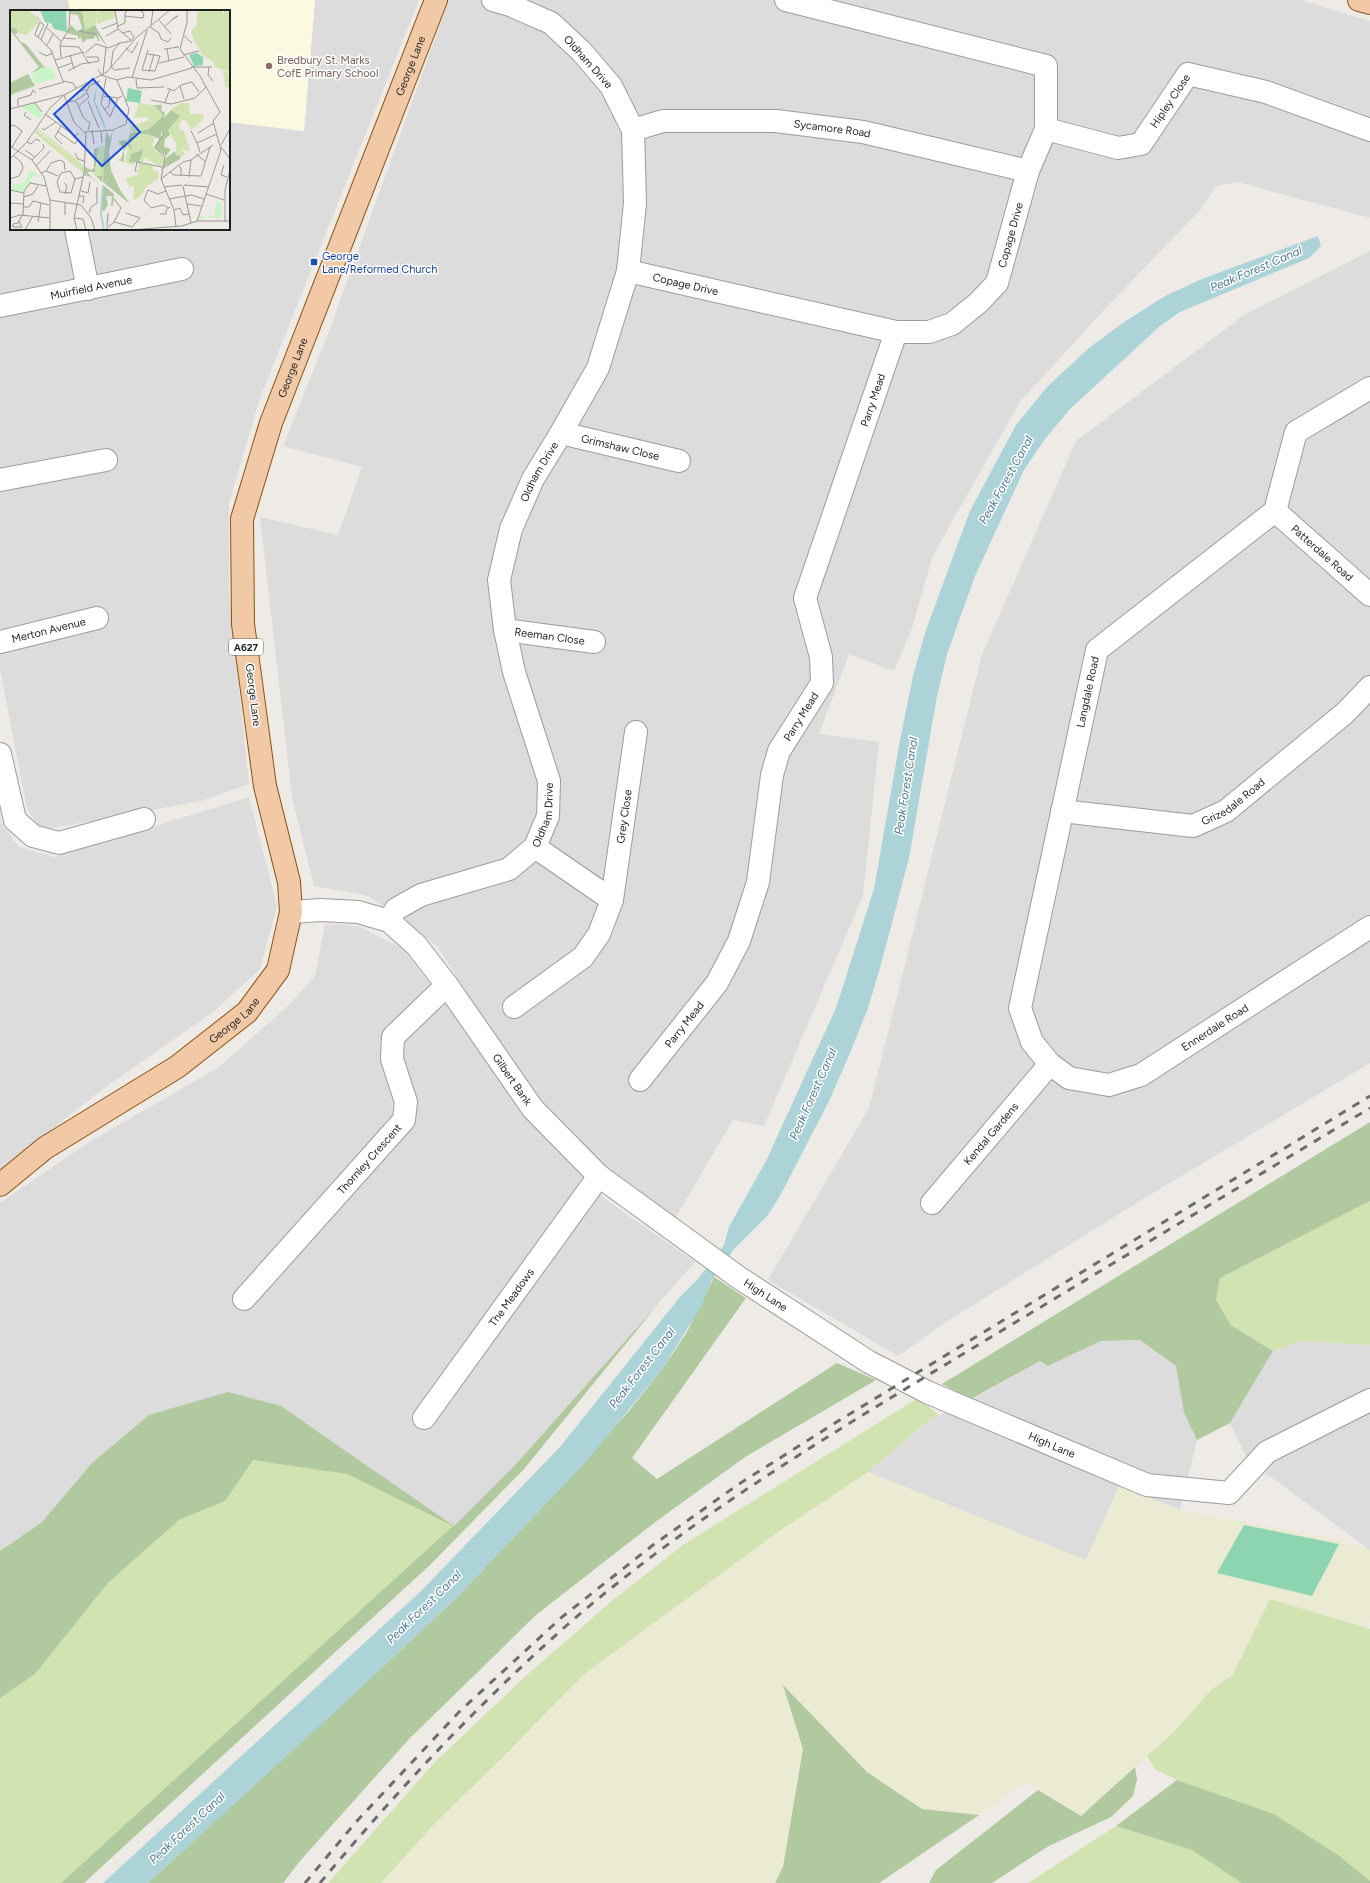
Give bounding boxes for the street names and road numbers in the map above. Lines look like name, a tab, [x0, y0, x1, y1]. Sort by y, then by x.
street label: Oldham Drive	[561, 33, 615, 91]
street label: George Lane	[393, 34, 428, 98]
street label: Hipley Close	[1147, 71, 1193, 130]
street label: Sycamore Road	[793, 117, 872, 140]
street label: Copage Drive	[995, 201, 1026, 269]
street label: Copage Drive	[651, 270, 720, 298]
street label: Muirfield Avenue	[49, 273, 133, 302]
street label: George Lane	[275, 336, 310, 399]
street label: Parry Mead	[858, 372, 888, 428]
street label: Grimshaw Close	[580, 432, 661, 463]
street label: Oldham Drive	[517, 439, 561, 504]
street label: Patterdale Road	[1288, 522, 1356, 584]
street label: Merton Avenue	[10, 615, 87, 645]
street label: Reeman Close	[514, 625, 585, 647]
road number: A627	[229, 639, 263, 655]
street label: Langdale Road	[1074, 655, 1102, 729]
street label: George Lane	[243, 663, 263, 727]
street label: Parry Mead	[781, 690, 821, 743]
street label: Grizedale Road	[1199, 775, 1267, 828]
street label: Oldham Drive	[529, 782, 555, 849]
street label: Grey Close	[614, 789, 634, 844]
street label: George Lane	[206, 995, 262, 1046]
street label: Parry Mead	[662, 999, 706, 1050]
street label: Ennerdale Road	[1179, 1001, 1251, 1054]
street label: Gilbert Bank	[490, 1051, 535, 1108]
street label: Kendal Gardens	[961, 1100, 1021, 1167]
street label: Thornley Crescent	[334, 1121, 404, 1197]
street label: The Meadows	[486, 1266, 537, 1329]
street label: High Lane	[741, 1276, 790, 1314]
street label: High Lane	[1027, 1429, 1077, 1460]

